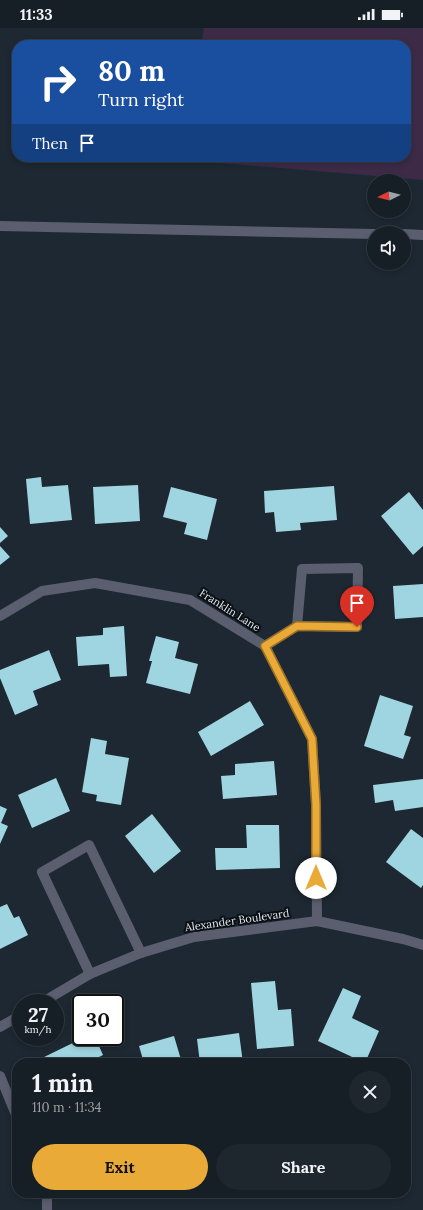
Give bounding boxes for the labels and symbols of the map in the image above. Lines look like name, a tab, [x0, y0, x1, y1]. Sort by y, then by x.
north arrow	[367, 174, 411, 218]
street label: Franklin Lane	[197, 586, 263, 634]
pin	[340, 586, 374, 627]
position arrow	[295, 857, 337, 899]
street label: Alexander Boulevard	[183, 906, 291, 934]
speed limit sign: 30	[72, 994, 124, 1046]

